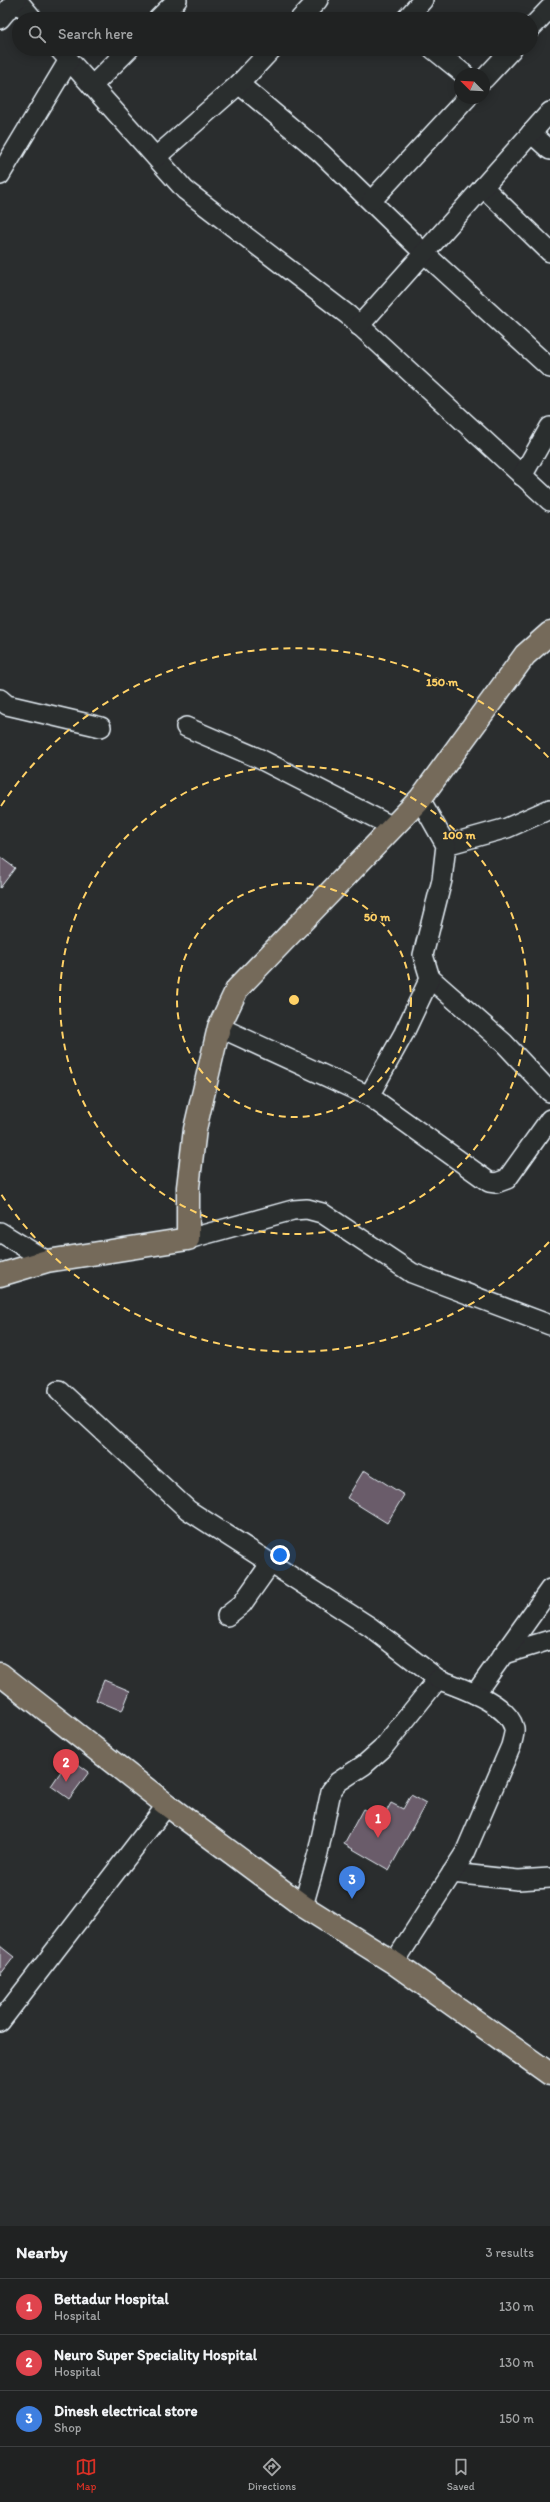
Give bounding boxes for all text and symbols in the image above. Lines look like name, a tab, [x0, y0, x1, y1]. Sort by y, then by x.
search box	[12, 12, 538, 56]
icon: search	[26, 23, 48, 45]
text: Search here	[58, 25, 133, 43]
north arrow	[454, 68, 490, 104]
text: 150 m	[426, 675, 459, 689]
text: 100 m	[442, 828, 476, 842]
text: 50 m	[364, 910, 391, 924]
centre of rings	[287, 993, 301, 1007]
your location	[270, 1545, 290, 1565]
pin: 2	[53, 1749, 79, 1782]
pin: 1	[365, 1805, 391, 1838]
pin: 3	[339, 1866, 365, 1899]
text: Nearby	[16, 2242, 68, 2262]
text: 3 results	[485, 2245, 534, 2260]
text: Bettadur Hospital	[54, 2290, 169, 2308]
text: 1	[26, 2299, 32, 2314]
text: 130 m	[499, 2299, 534, 2314]
text: Hospital	[54, 2308, 101, 2323]
text: Neuro Super Speciality Hospital	[54, 2346, 257, 2364]
text: 2	[26, 2355, 32, 2370]
text: 130 m	[499, 2355, 534, 2370]
text: Hospital	[54, 2364, 101, 2379]
text: Dinesh electrical store	[54, 2402, 198, 2420]
text: 3	[25, 2411, 33, 2426]
text: 150 m	[499, 2411, 534, 2426]
text: Shop	[54, 2420, 81, 2435]
tab: Map	[75, 2456, 97, 2493]
tab: Directions	[248, 2456, 296, 2493]
tab: Saved	[447, 2456, 475, 2493]

